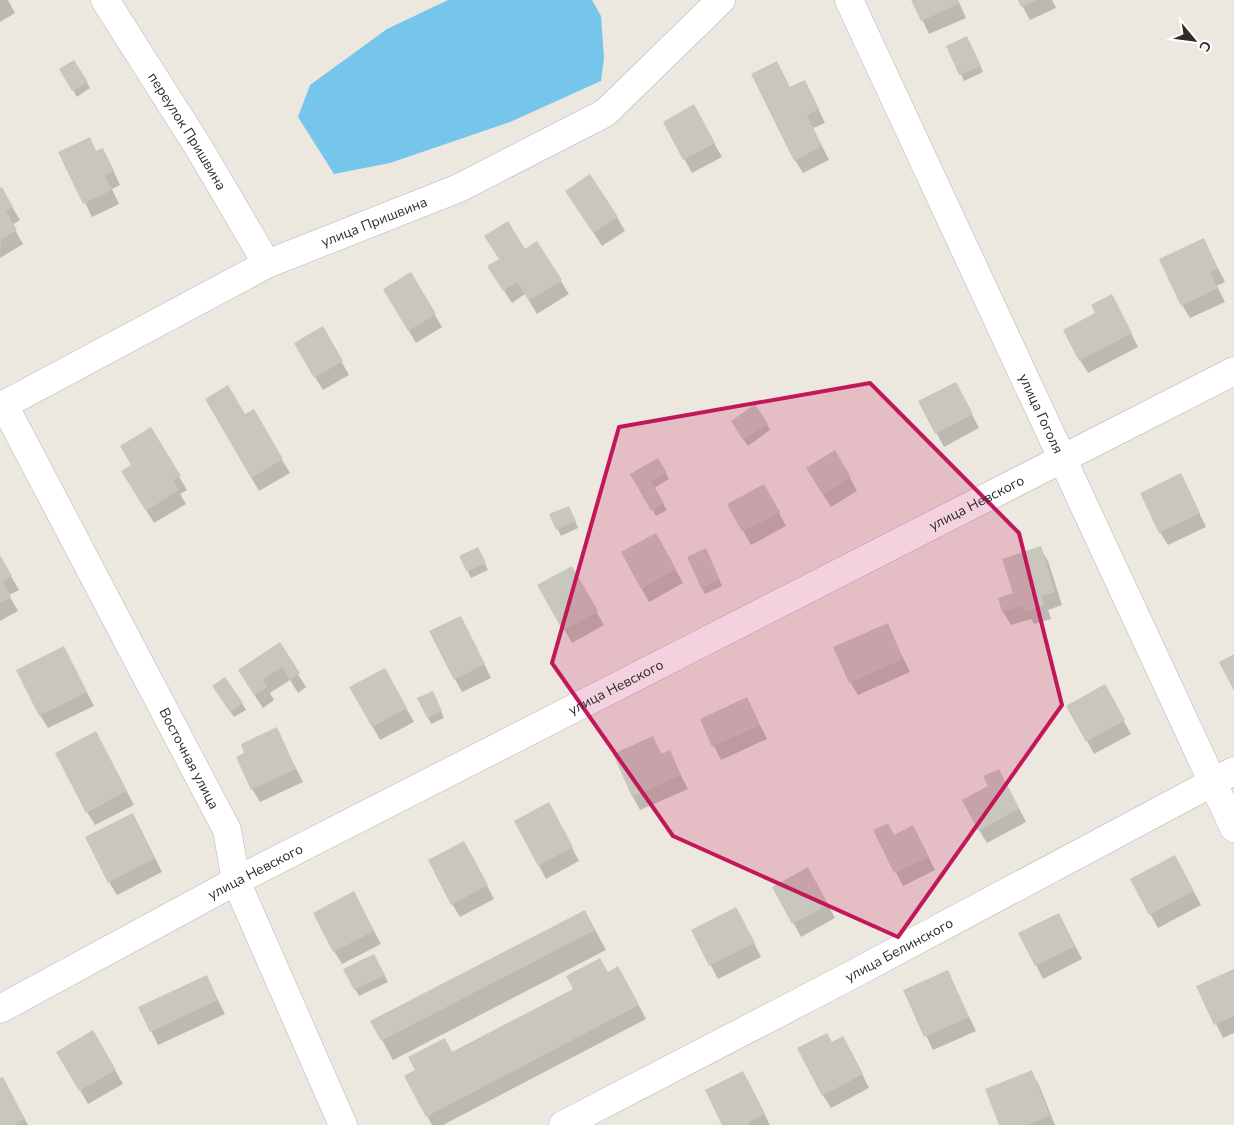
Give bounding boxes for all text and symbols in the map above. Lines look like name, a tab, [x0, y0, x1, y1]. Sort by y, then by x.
north arrow	[1169, 15, 1219, 65]
text: С	[1194, 37, 1216, 55]
street label: переулок Пришвина	[143, 69, 231, 194]
street label: улица Пришвина	[318, 193, 430, 252]
street label: улица Гоголя	[1014, 371, 1068, 457]
street label: улица Невского	[926, 471, 1028, 535]
street label: улица Невского	[565, 655, 667, 720]
street label: Восточная улица	[155, 705, 223, 813]
street label: улица Невского	[205, 839, 306, 904]
street label: улица Белинского	[842, 913, 957, 987]

